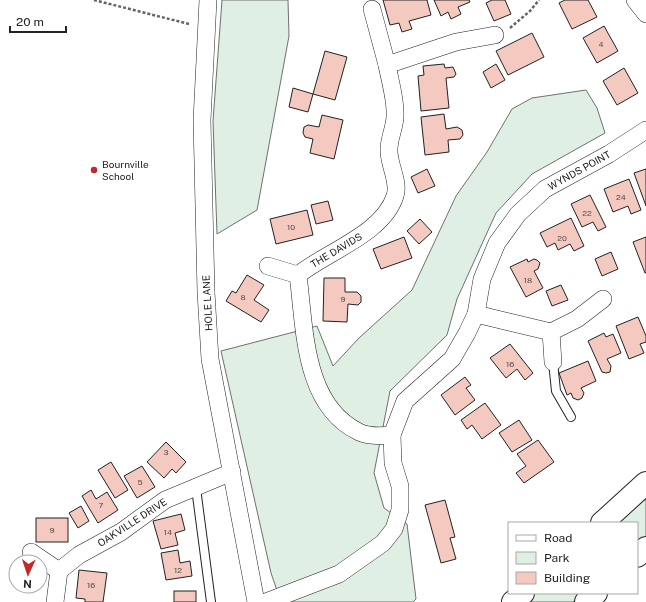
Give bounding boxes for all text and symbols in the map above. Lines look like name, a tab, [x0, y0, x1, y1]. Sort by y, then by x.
scale bar	[10, 8, 66, 34]
text: 20 m	[16, 15, 44, 29]
house number: 4	[598, 39, 604, 49]
street label: WYNDS POINT	[546, 148, 612, 192]
place label: Bournville School	[102, 158, 149, 182]
marker: Bournville School	[89, 165, 99, 175]
house number: 24	[616, 192, 626, 202]
house number: 22	[582, 208, 592, 218]
house number: 10	[287, 222, 295, 232]
street label: THE DAVIDS	[308, 230, 364, 270]
house number: 20	[557, 233, 567, 243]
street label: HOLE LANE	[200, 275, 214, 331]
house number: 18	[524, 275, 532, 285]
house number: 8	[240, 292, 246, 302]
house number: 9	[341, 294, 346, 304]
house number: 16	[506, 359, 514, 369]
house number: 3	[163, 447, 169, 457]
house number: 5	[137, 477, 143, 487]
street label: OAKVILLE DRIVE	[95, 495, 169, 549]
house number: 7	[99, 500, 104, 510]
legend	[508, 522, 638, 594]
house number: 9	[50, 525, 55, 535]
house number: 14	[164, 527, 172, 537]
text: Road	[544, 531, 572, 545]
text: Park	[544, 551, 570, 565]
north arrow	[8, 554, 48, 594]
house number: 12	[174, 565, 182, 575]
text: Building	[544, 571, 590, 585]
text: N	[23, 578, 32, 590]
house number: 16	[87, 580, 95, 590]

